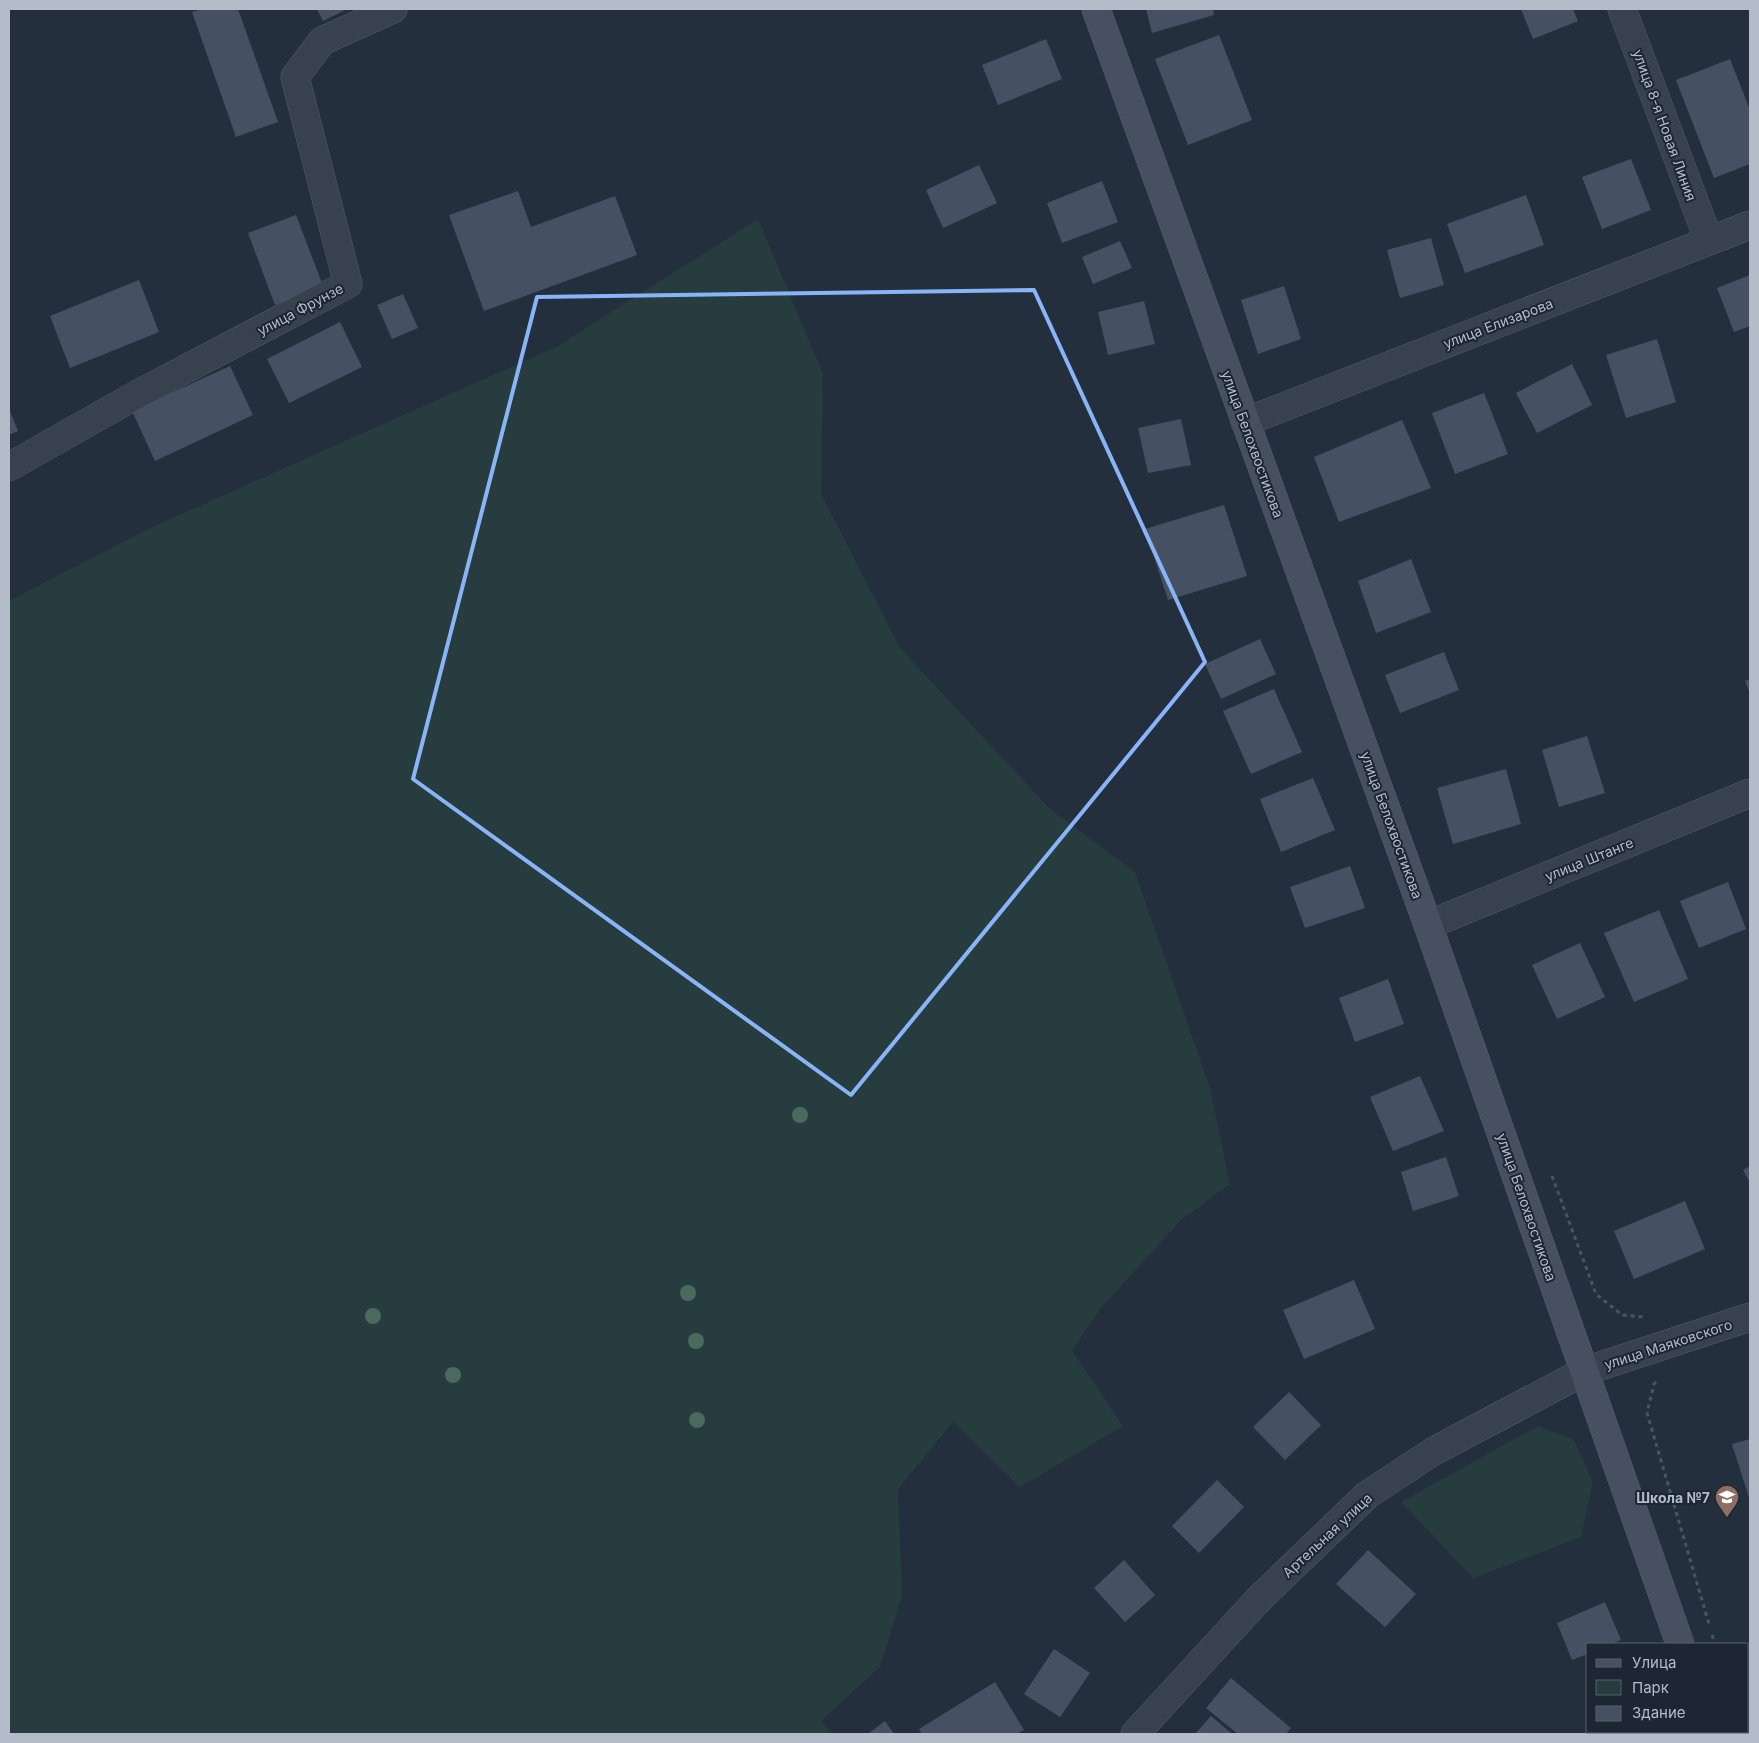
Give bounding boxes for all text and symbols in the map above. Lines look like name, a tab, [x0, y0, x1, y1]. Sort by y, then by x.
street label: улица 8-я Новая Линия	[1630, 47, 1700, 203]
street label: улица Фрунзе	[254, 279, 346, 339]
street label: улица Елизарова	[1441, 294, 1555, 352]
street label: улица Белохвостикова	[1218, 368, 1288, 520]
street label: улица Белохвостикова	[1357, 749, 1427, 901]
street label: улица Штанге	[1542, 834, 1636, 884]
street label: улица Белохвостикова	[1494, 1131, 1560, 1283]
street label: улица Маяковского	[1602, 1315, 1734, 1373]
school or university icon: Школа №7	[1714, 1484, 1740, 1518]
street label: Артельная улица	[1279, 1489, 1375, 1581]
place label: Школа №7	[1636, 1489, 1710, 1506]
legend	[1586, 1643, 1749, 1733]
text: Улица	[1632, 1653, 1676, 1672]
text: Парк	[1632, 1678, 1669, 1697]
text: Здание	[1632, 1703, 1686, 1722]

